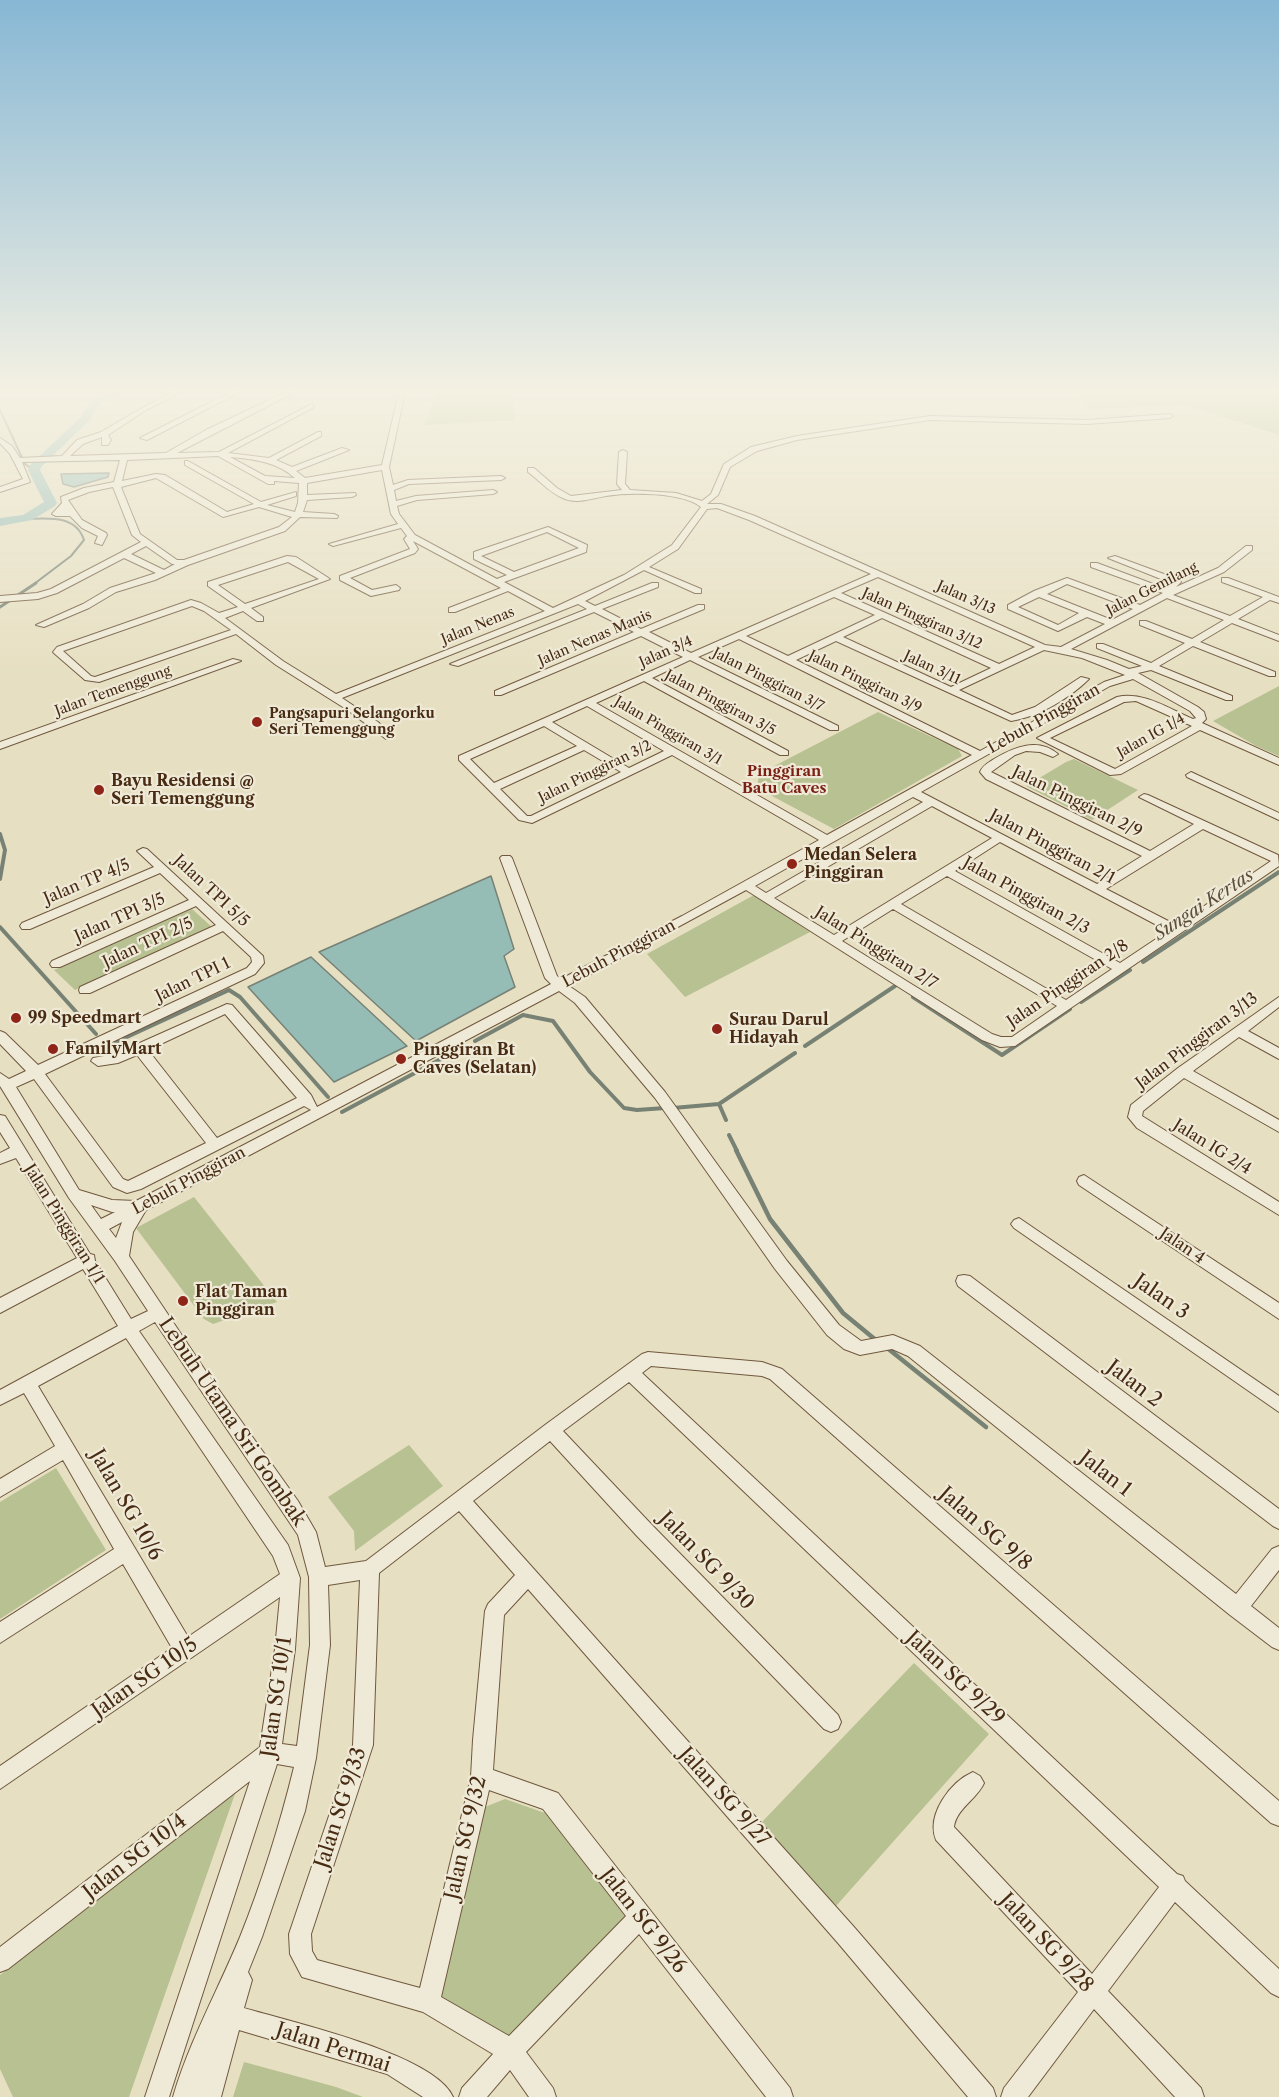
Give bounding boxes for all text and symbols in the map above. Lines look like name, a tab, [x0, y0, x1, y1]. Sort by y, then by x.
street label: Jalan Gemilang	[1104, 559, 1200, 619]
street label: Jalan 3/13	[934, 578, 998, 618]
street label: Jalan Pinggiran 3/12	[859, 585, 985, 653]
street label: Jalan Nenas	[439, 604, 517, 648]
street label: Jalan Nenas Manis	[536, 606, 654, 670]
street label: Jalan 3/4	[637, 633, 695, 671]
street label: Jalan Pinggiran 3/7	[710, 645, 826, 715]
street label: Jalan Pinggiran 3/9	[806, 647, 924, 717]
street label: Jalan 3/11	[901, 648, 963, 688]
street label: Jalan Temenggung	[53, 662, 173, 720]
street label: Jalan Pinggiran 3/5	[662, 667, 778, 739]
street label: Lebuh Pinggiran	[984, 680, 1104, 758]
street label: Jalan Pinggiran 3/1	[611, 693, 725, 769]
place label: Pangsapuri Selangorku Seri Temenggung	[269, 706, 435, 738]
street label: Jalan IG 1/4	[1114, 710, 1188, 762]
marker: Pangsapuri Selangorku Seri Temenggung	[250, 715, 264, 729]
street label: Jalan Pinggiran 3/2	[536, 737, 654, 807]
street label: Jalan Pinggiran 2/9	[1009, 762, 1145, 842]
district label: Pinggiran Batu Caves	[742, 763, 826, 798]
place label: Bayu Residensi @ Seri Temenggung	[111, 771, 255, 809]
marker: Bayu Residensi @ Seri Temenggung	[92, 783, 106, 797]
street label: Jalan Pinggiran 2/1	[986, 806, 1118, 888]
place label: Medan Selera Pinggiran	[804, 845, 917, 883]
street label: Jalan TPI 5/5	[169, 851, 253, 931]
street label: Jalan Pinggiran 2/3	[959, 853, 1093, 939]
street label: Jalan TP 4/5	[41, 855, 133, 909]
marker: Medan Selera Pinggiran	[785, 857, 799, 871]
water label: Sungai Kertas	[1150, 865, 1258, 945]
street label: Jalan TPI 3/5	[72, 890, 168, 946]
street label: Jalan Pinggiran 2/7	[811, 903, 941, 993]
street label: Jalan TPI 2/5	[100, 914, 196, 972]
street label: Lebuh Pinggiran	[559, 916, 679, 992]
street label: Jalan Pinggiran 2/8	[1004, 936, 1132, 1032]
street label: Jalan TPI 1	[152, 954, 234, 1006]
street label: Jalan Pinggiran 3/13	[1132, 989, 1262, 1093]
place label: 99 Speedmart	[28, 1008, 141, 1028]
place label: Surau Darul Hidayah	[729, 1010, 829, 1048]
marker: 99 Speedmart	[9, 1011, 23, 1025]
marker: Surau Darul Hidayah	[710, 1022, 724, 1036]
place label: FamilyMart	[65, 1039, 161, 1059]
place label: Pinggiran Bt Caves (Selatan)	[413, 1040, 536, 1078]
marker: FamilyMart	[46, 1042, 60, 1056]
marker: Pinggiran Bt Caves (Selatan)	[394, 1052, 408, 1066]
street label: Jalan IG 2/4	[1169, 1115, 1255, 1179]
street label: Lebuh Pinggiran	[129, 1143, 249, 1219]
street label: Jalan Pinggiran 1/1	[20, 1161, 108, 1287]
street label: Jalan 4	[1156, 1224, 1208, 1268]
street label: Jalan 3	[1128, 1269, 1194, 1325]
place label: Flat Taman Pinggiran	[195, 1282, 288, 1320]
marker: Flat Taman Pinggiran	[176, 1294, 190, 1308]
street label: Lebuh Utama Sri Gombak	[153, 1313, 311, 1531]
street label: Jalan 2	[1102, 1355, 1166, 1413]
street label: Jalan SG 10/6	[85, 1445, 167, 1565]
street label: Jalan 1	[1074, 1446, 1136, 1502]
street label: Jalan SG 9/8	[934, 1482, 1036, 1576]
street label: Jalan SG 9/30	[653, 1507, 759, 1615]
street label: Jalan SG 9/29	[900, 1626, 1010, 1730]
street label: Jalan SG 10/5	[87, 1633, 203, 1723]
street label: Jalan SG 10/1	[257, 1635, 297, 1759]
street label: Jalan SG 9/27	[673, 1743, 775, 1851]
street label: Jalan SG 9/33	[310, 1745, 372, 1871]
street label: Jalan SG 9/32	[440, 1774, 492, 1902]
street label: Jalan SG 10/4	[79, 1809, 191, 1905]
street label: Jalan SG 9/26	[595, 1864, 691, 1978]
street label: Jalan SG 9/28	[994, 1888, 1098, 1998]
street label: Jalan Permai	[273, 2018, 393, 2078]

